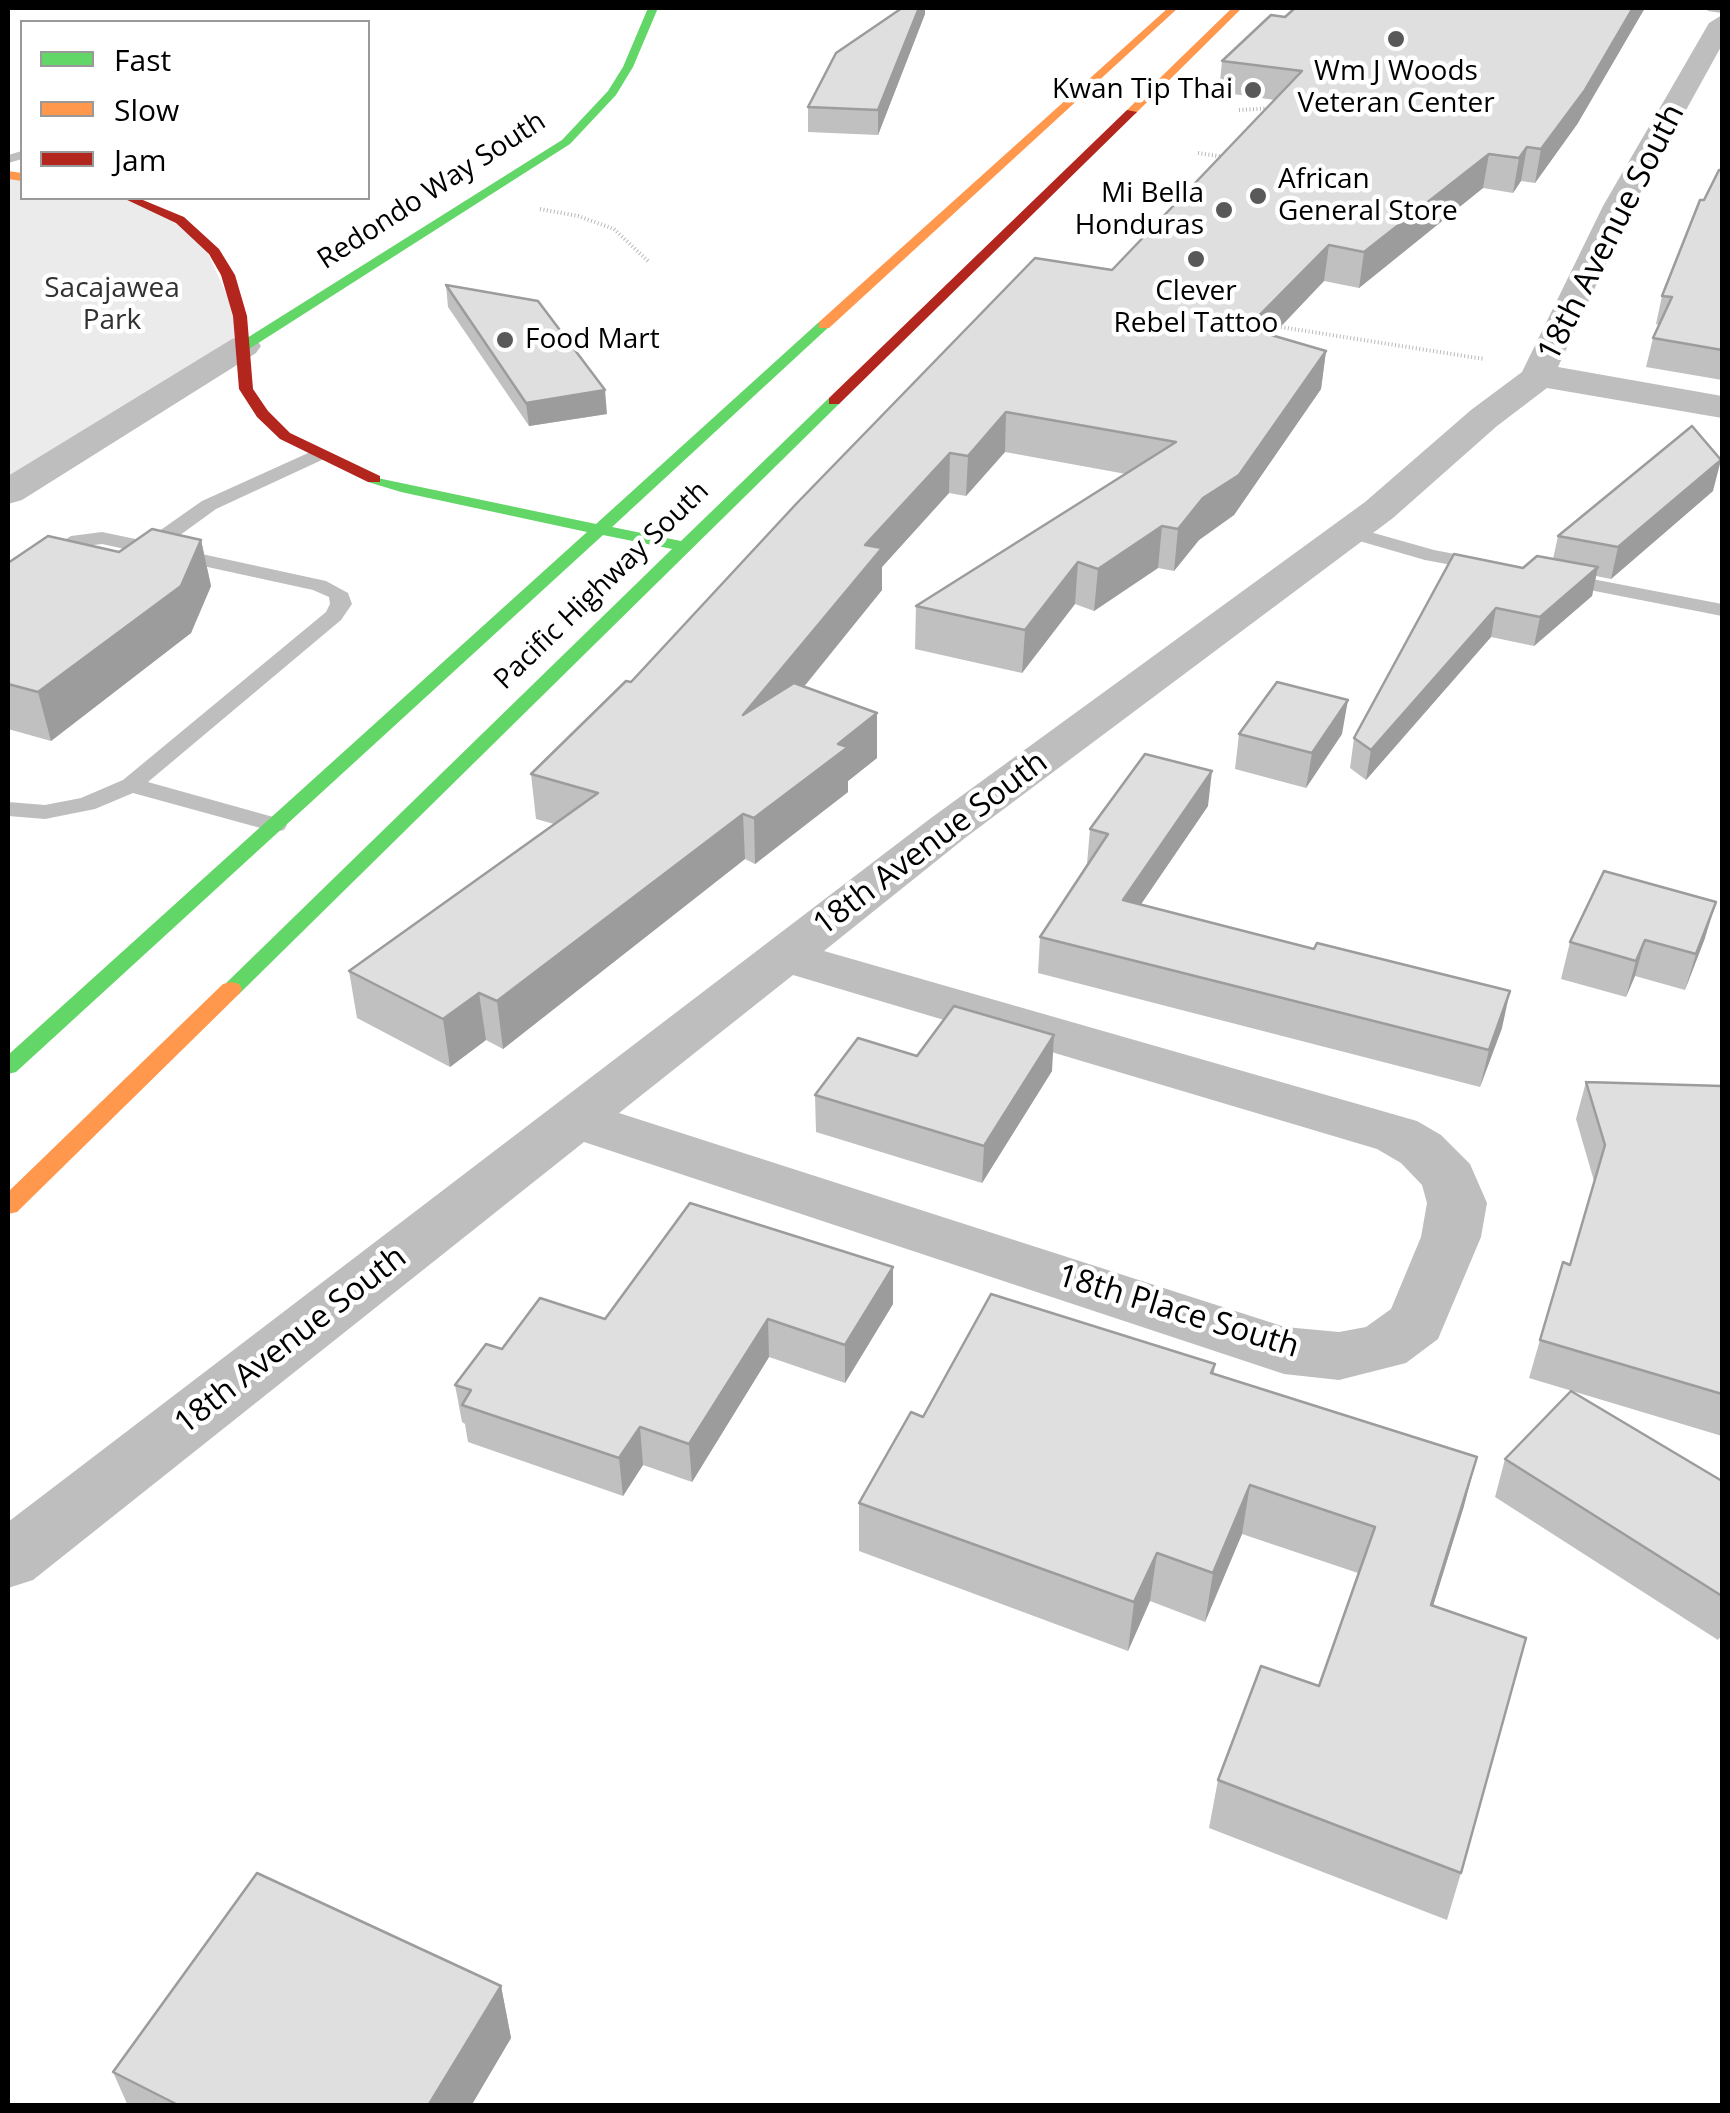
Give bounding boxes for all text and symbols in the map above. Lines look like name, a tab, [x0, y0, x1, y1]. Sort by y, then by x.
legend	[20, 20, 370, 200]
marker: Wm J Woods Veteran Center	[1385, 28, 1407, 50]
text: Fast	[114, 39, 171, 80]
place label: Wm J Woods Veteran Center	[1297, 55, 1495, 121]
place label: Kwan Tip Thai	[1052, 73, 1233, 107]
marker: Kwan Tip Thai	[1242, 79, 1264, 101]
text: Slow	[114, 89, 179, 130]
street label: 18th Avenue South	[1531, 98, 1693, 368]
street label: Redondo Way South	[312, 105, 552, 277]
text: Jam	[114, 139, 167, 180]
place label: African General Store	[1278, 163, 1458, 229]
place label: Mi Bella Honduras	[1075, 177, 1204, 243]
marker: African General Store	[1247, 185, 1269, 207]
marker: Mi Bella Honduras	[1213, 199, 1235, 221]
marker: Clever Rebel Tattoo	[1185, 248, 1207, 270]
park label: Sacajawea Park	[44, 272, 180, 338]
place label: Clever Rebel Tattoo	[1114, 275, 1278, 341]
place label: Food Mart	[525, 323, 660, 357]
marker: Food Mart	[494, 329, 516, 351]
street label: Pacific Highway South	[488, 475, 716, 697]
street label: 18th Avenue South	[806, 743, 1056, 945]
street label: 18th Avenue South	[168, 1239, 414, 1443]
street label: 18th Place South	[1053, 1257, 1303, 1367]

